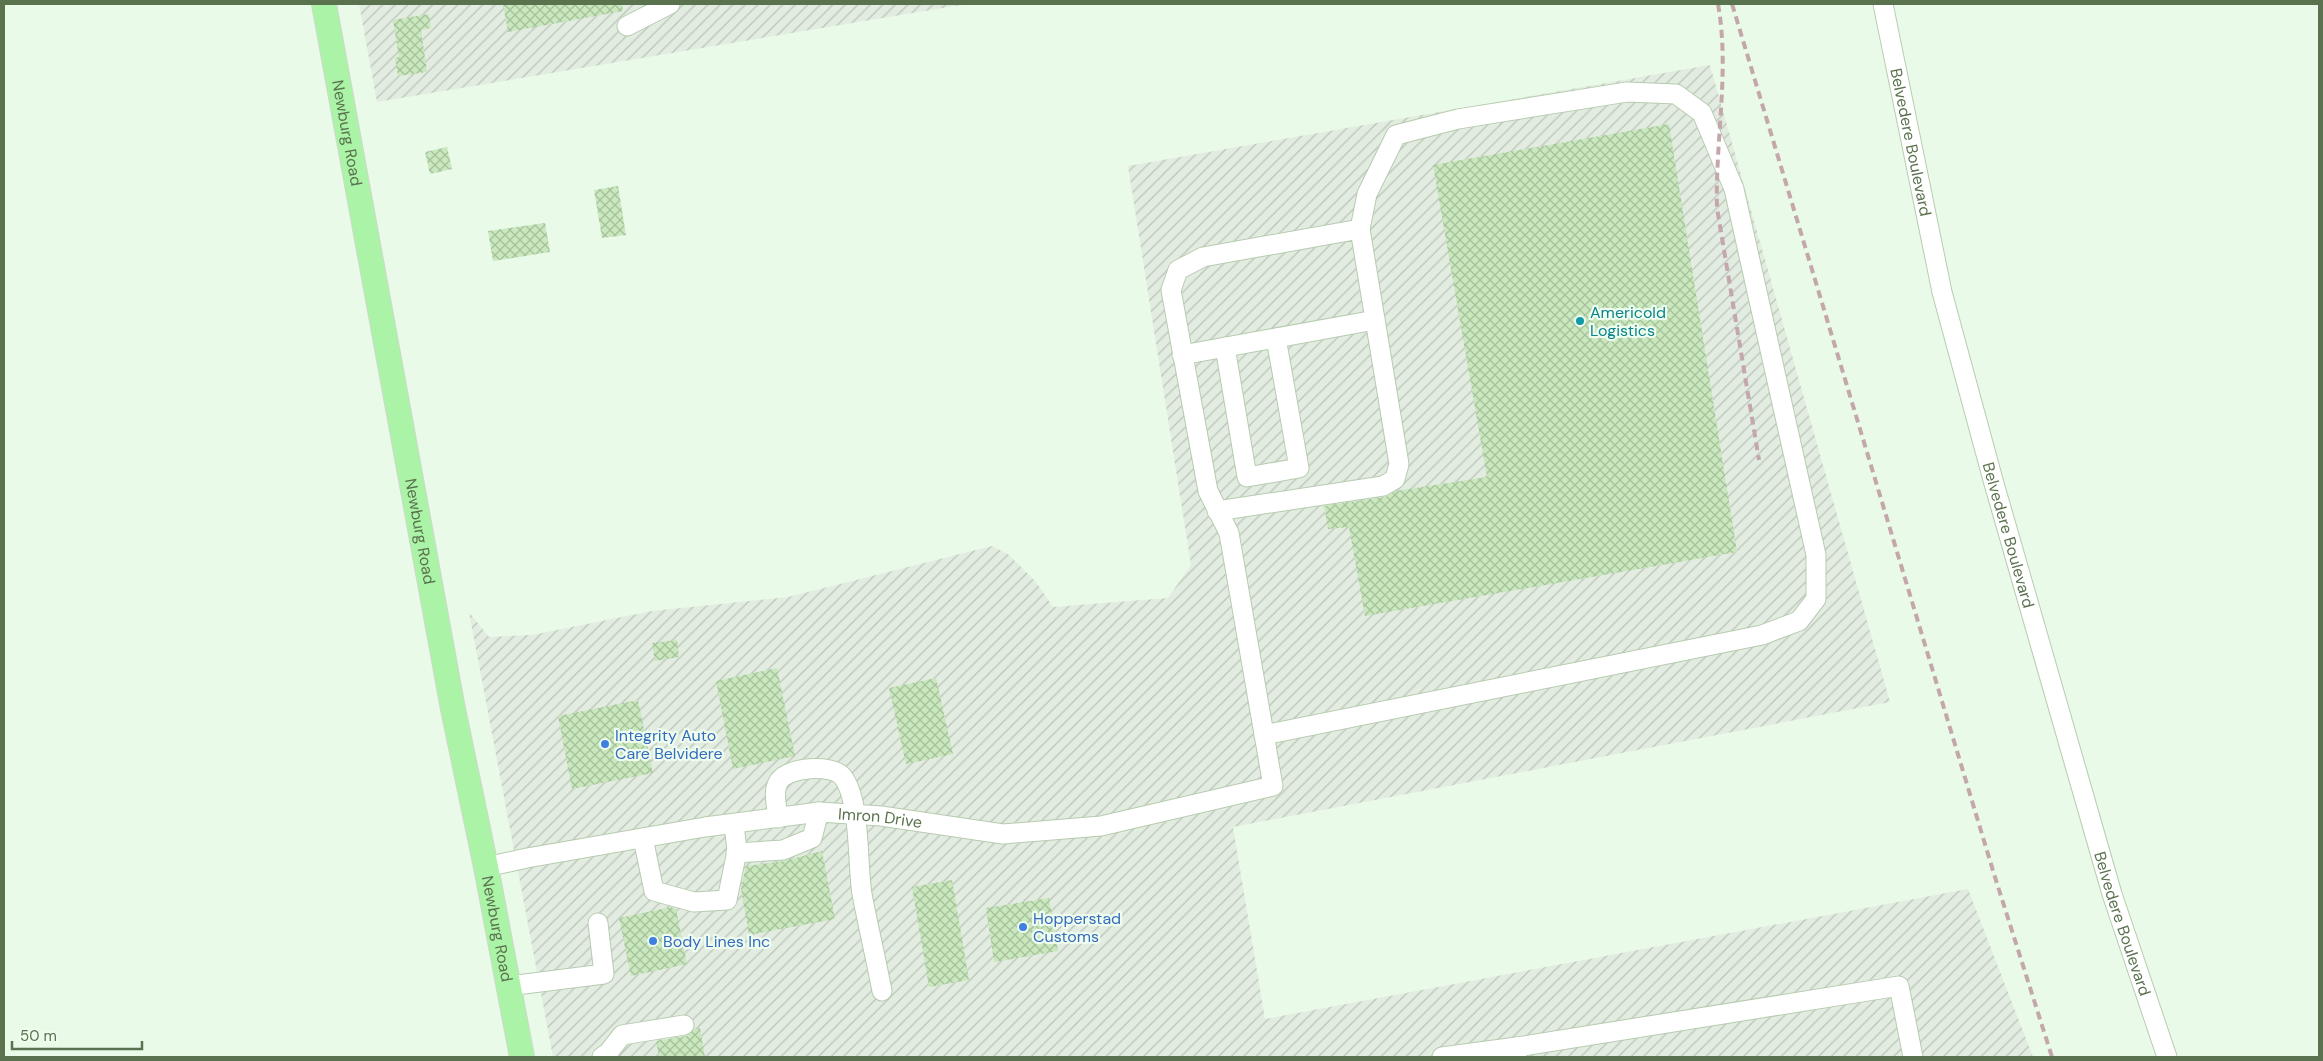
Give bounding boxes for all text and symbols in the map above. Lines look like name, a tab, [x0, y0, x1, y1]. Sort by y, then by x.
street label: Belvedere Boulevard	[1886, 66, 1937, 218]
street label: Newburg Road	[328, 78, 368, 188]
place label: Americold Logistics	[1590, 302, 1666, 341]
marker: Americold Logistics	[1574, 315, 1586, 327]
street label: Belvedere Boulevard	[1978, 460, 2040, 610]
street label: Newburg Road	[400, 476, 440, 586]
place label: Integrity Auto Care Belvidere	[615, 725, 723, 764]
marker: Integrity Auto Care Belvidere	[599, 738, 611, 750]
street label: Imron Drive	[837, 803, 924, 832]
street label: Belvedere Boulevard	[2090, 849, 2156, 999]
street label: Newburg Road	[477, 874, 518, 984]
place label: Hopperstad Customs	[1033, 908, 1121, 947]
marker: Hopperstad Customs	[1017, 921, 1029, 933]
place label: Body Lines Inc	[663, 931, 770, 952]
marker: Body Lines Inc	[647, 935, 659, 947]
scale bar	[12, 1018, 142, 1050]
text: 50 m	[20, 1026, 57, 1046]

